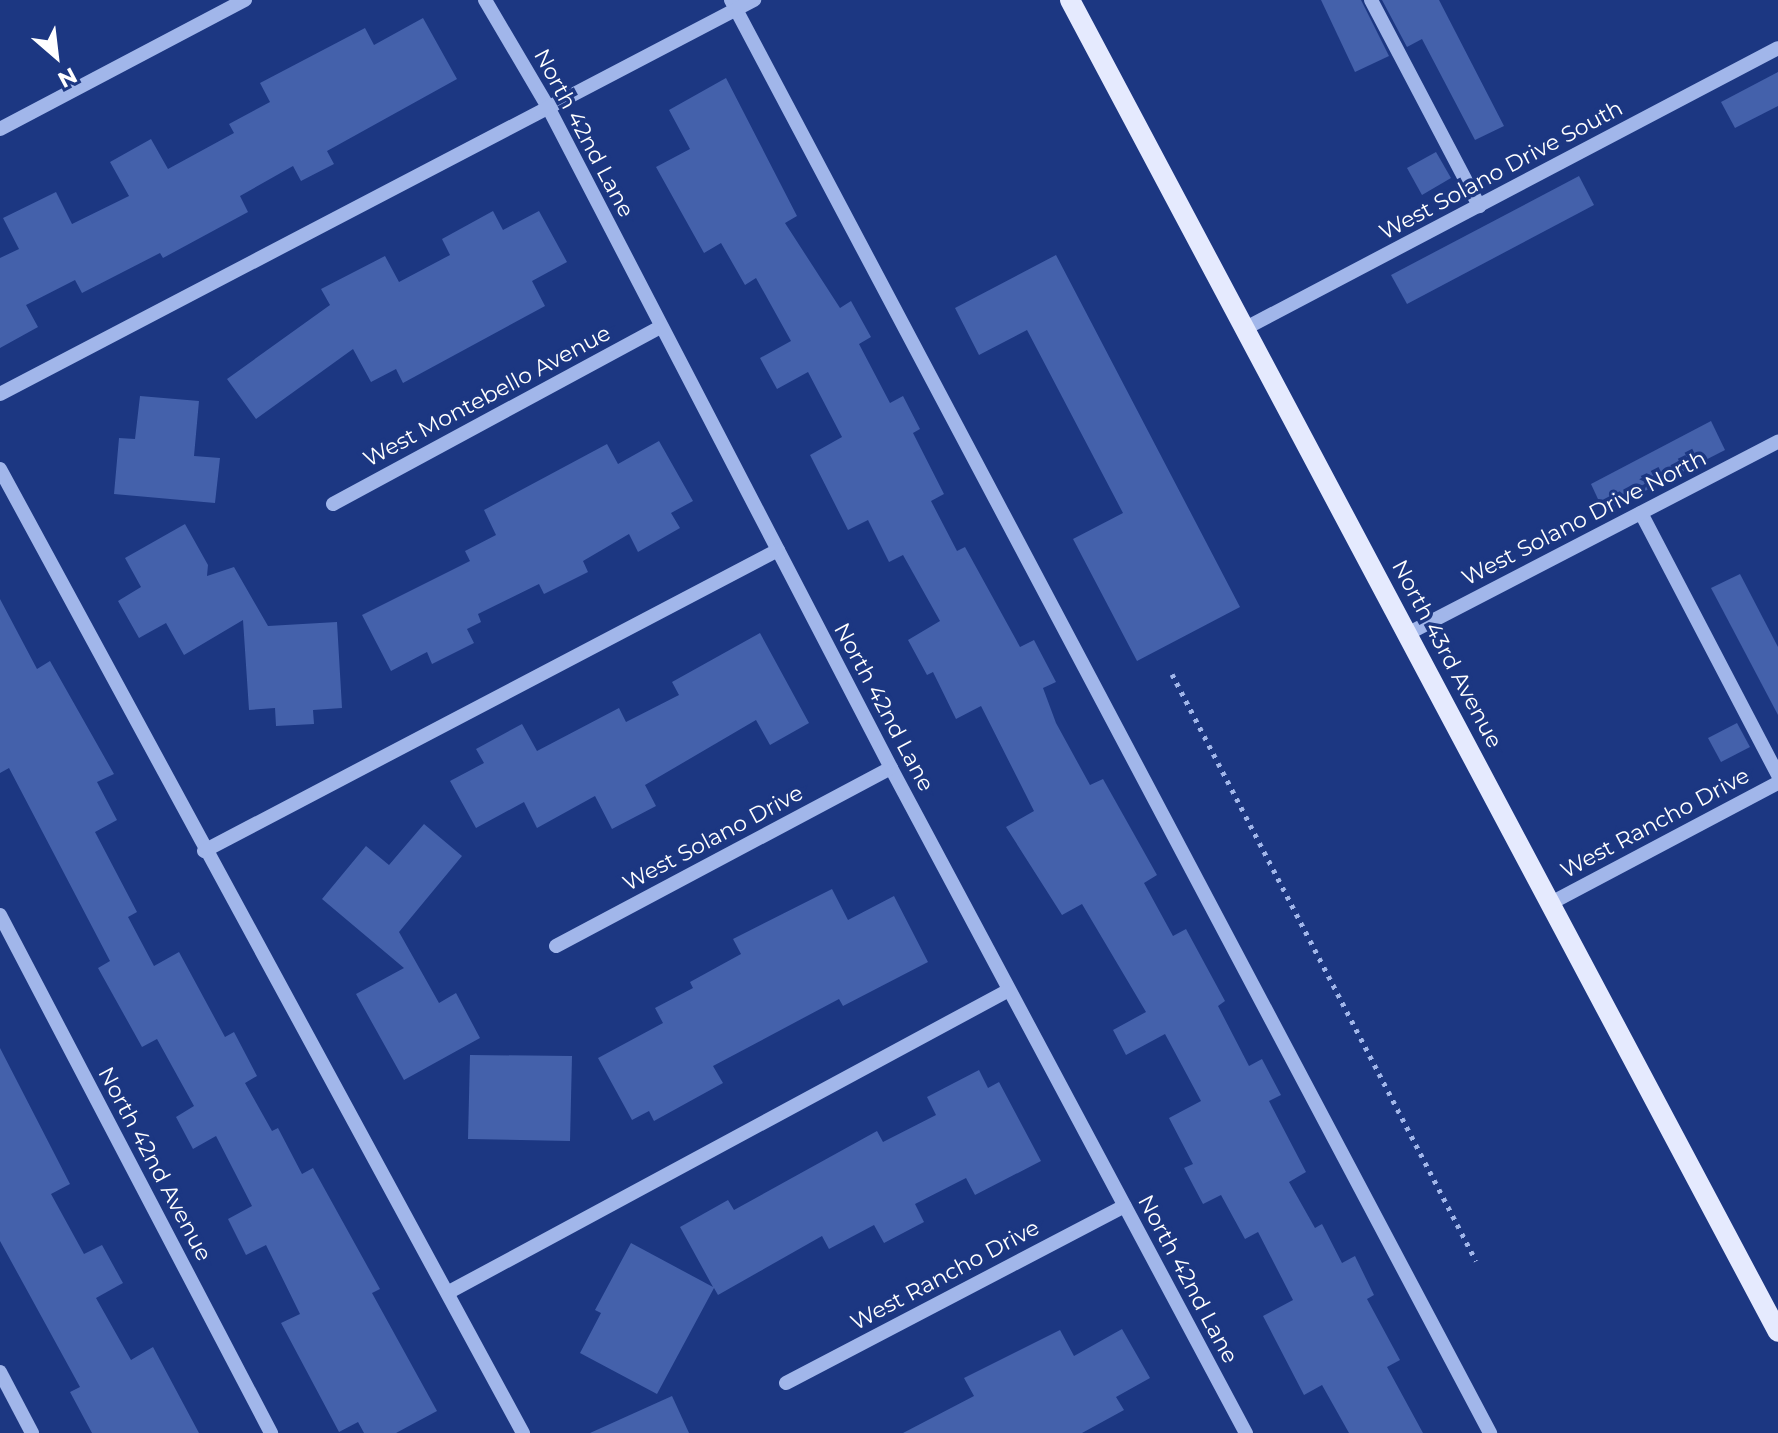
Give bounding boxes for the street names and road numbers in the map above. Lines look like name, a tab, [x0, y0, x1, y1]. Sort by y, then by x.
street label: North 42nd Lane	[528, 44, 640, 222]
street label: West Solano Drive South	[1375, 95, 1627, 245]
street label: West Montebello Avenue	[359, 320, 615, 472]
street label: West Solano Drive North	[1457, 445, 1711, 591]
street label: North 43rd Avenue	[1386, 555, 1508, 753]
street label: North 42nd Lane	[828, 618, 940, 796]
street label: West Rancho Drive	[1556, 762, 1754, 884]
street label: West Solano Drive	[618, 779, 808, 897]
street label: North 42nd Avenue	[93, 1062, 217, 1266]
street label: North 42nd Lane	[1132, 1190, 1244, 1368]
street label: West Rancho Drive	[846, 1214, 1044, 1336]

